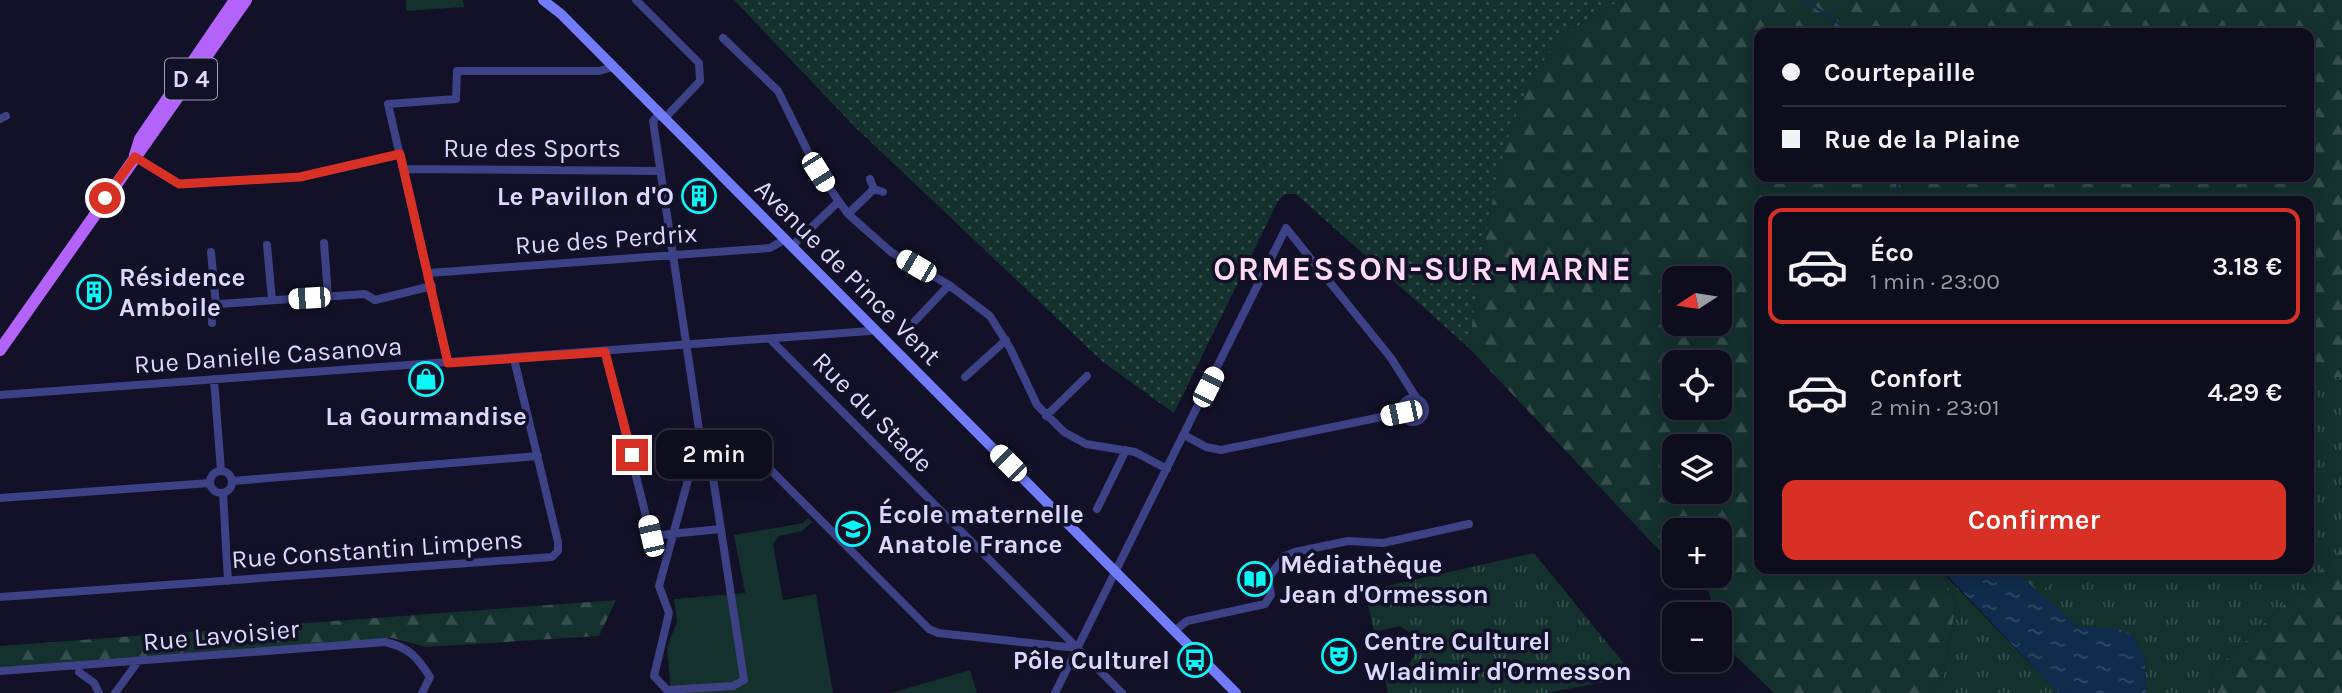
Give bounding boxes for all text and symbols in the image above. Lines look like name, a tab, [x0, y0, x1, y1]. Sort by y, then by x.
text: Courtepaille	[1824, 57, 1975, 88]
road number: D 4	[165, 58, 217, 100]
text: Rue de la Plaine	[1824, 124, 2020, 155]
street label: Rue des Sports	[443, 133, 621, 164]
car	[798, 149, 839, 195]
street label: Avenue de Pince Vent	[748, 173, 947, 372]
building icon: Le Pavillon d'O	[680, 177, 718, 215]
place label: Le Pavillon d'O	[497, 181, 674, 212]
route start	[89, 182, 121, 214]
street label: Rue des Perdrix	[514, 218, 698, 261]
icon: car	[1786, 235, 1849, 298]
text: Éco	[1870, 237, 1914, 268]
car	[893, 246, 940, 286]
district label: ORMESSON-SUR-MARNE	[1213, 250, 1633, 288]
text: 3.18 €	[2212, 251, 2282, 282]
place label: Résidence Amboile	[119, 262, 245, 323]
north arrow	[1662, 266, 1732, 336]
map controls	[1662, 266, 1732, 672]
text: 1 min · 23:00	[1870, 268, 2000, 295]
building icon: Résidence Amboile	[75, 273, 113, 311]
car	[288, 286, 331, 310]
street label: Rue Danielle Casanova	[133, 331, 403, 380]
street label: Rue du Stade	[806, 346, 939, 479]
button: locate	[1662, 350, 1732, 420]
shop icon: La Gourmandise	[407, 360, 445, 398]
icon: car	[1786, 361, 1849, 424]
text: Confort	[1870, 363, 1962, 394]
car	[1190, 364, 1227, 410]
text: 4.29 €	[2207, 377, 2282, 408]
text: 2 min · 23:01	[1870, 394, 2000, 421]
car	[1379, 398, 1424, 428]
place label: La Gourmandise	[325, 401, 527, 432]
callout: 2 min	[656, 430, 772, 480]
button: layers	[1662, 434, 1732, 504]
route end	[616, 439, 648, 471]
text: 2 min	[683, 441, 745, 468]
car	[986, 441, 1031, 485]
button: Confirmer	[1782, 480, 2286, 560]
place label: École maternelle Anatole France	[878, 498, 1084, 560]
school or university icon: École maternelle Anatole France	[834, 510, 872, 548]
car	[637, 513, 666, 559]
button: +	[1662, 518, 1732, 588]
street label: Rue Constantin Limpens	[230, 524, 524, 575]
place label: Médiathèque Jean d'Ormesson	[1280, 549, 1489, 610]
library icon: Médiathèque Jean d'Ormesson	[1236, 560, 1274, 598]
button: −	[1662, 602, 1732, 672]
street label: Rue Lavoisier	[142, 613, 301, 658]
place label: Centre Culturel Wladimir d'Ormesson	[1364, 626, 1632, 687]
theatre icon: Centre Culturel Wladimir d'Ormesson	[1320, 637, 1358, 675]
bus stop icon: Pôle Culturel	[1176, 641, 1214, 679]
place label: Pôle Culturel	[1013, 645, 1170, 676]

